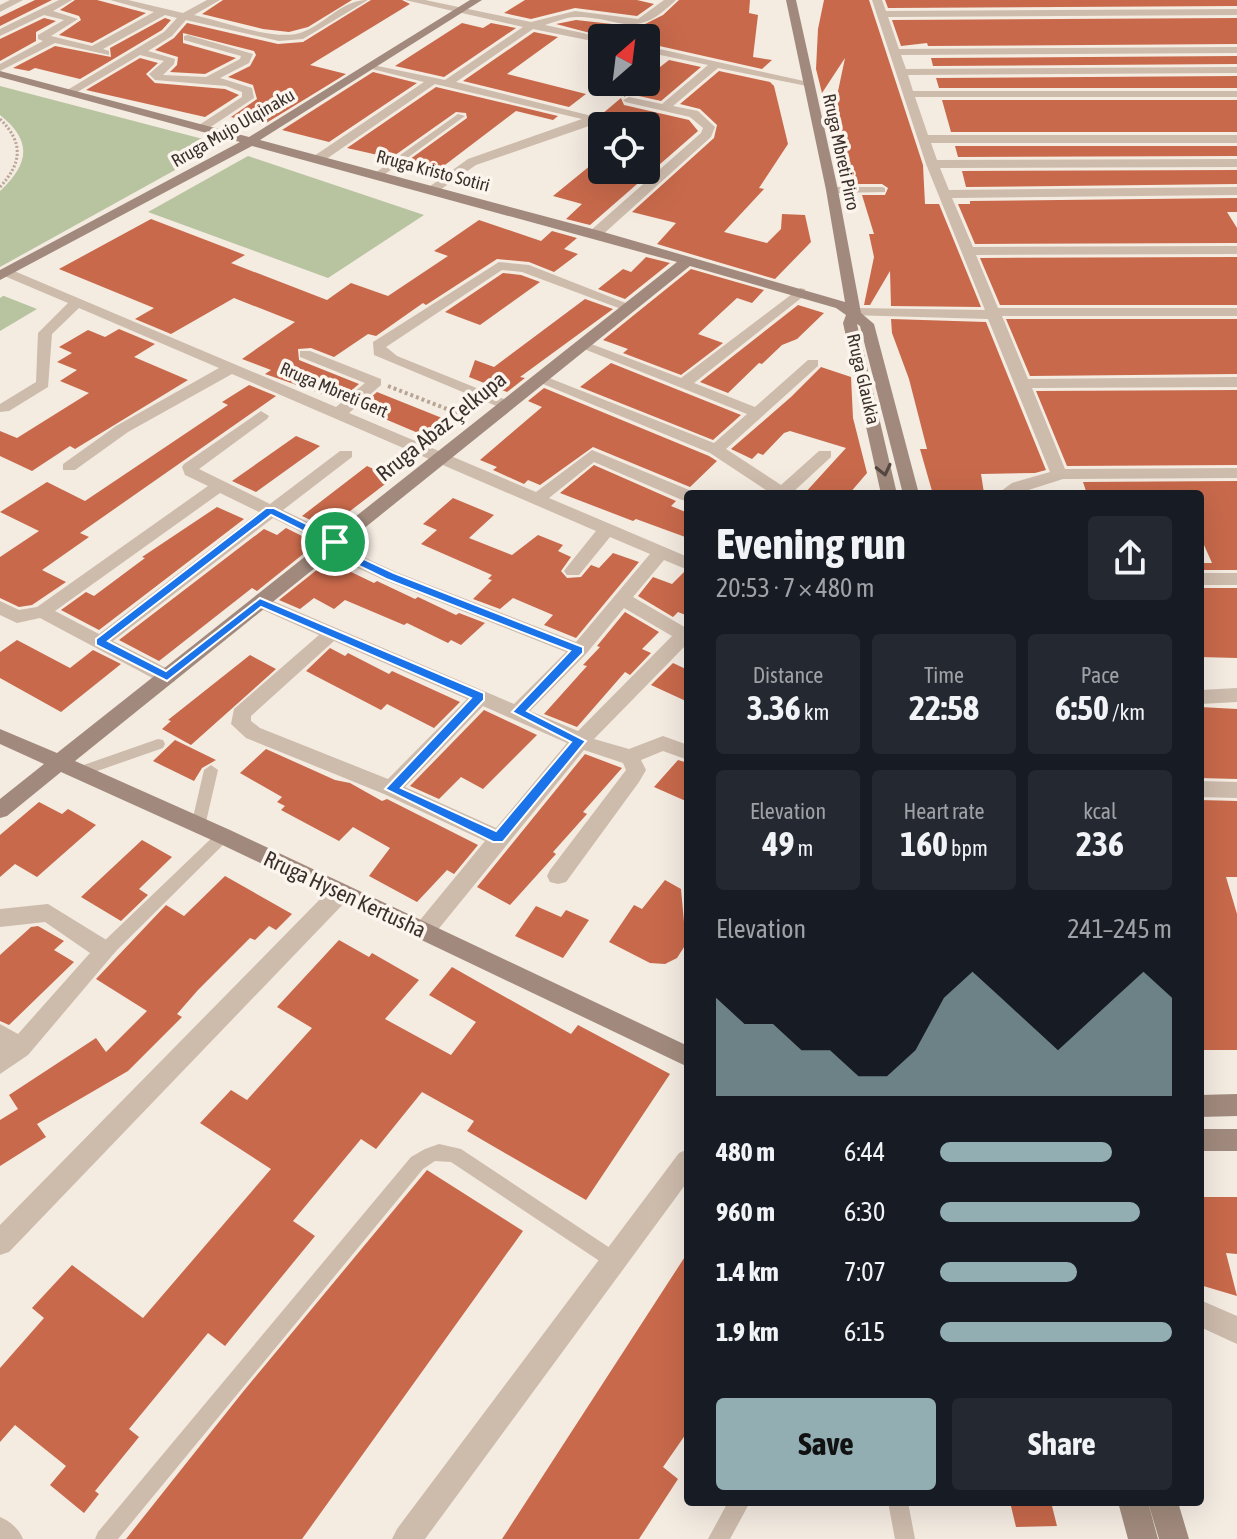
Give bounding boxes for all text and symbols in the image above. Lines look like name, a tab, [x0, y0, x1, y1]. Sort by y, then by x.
north arrow	[588, 24, 660, 96]
map controls	[588, 24, 660, 184]
street label: Rruga Mujo Ulqinaku	[167, 84, 298, 171]
street label: Rruga Mbreti Pirro	[819, 92, 864, 212]
button: locate	[588, 112, 660, 184]
street label: Rruga Kristo Sotiri	[374, 145, 492, 196]
street label: Rruga Glaukia	[843, 331, 884, 426]
street label: Rruga Mbreti Gert	[277, 357, 391, 422]
street label: Rruga Abaz Çelkupa	[371, 366, 511, 486]
one-way arrow	[874, 463, 891, 477]
pin	[301, 508, 369, 576]
button: share	[1088, 516, 1172, 600]
text: Evening run	[716, 518, 906, 568]
icon: arrive	[313, 520, 357, 564]
text: 20:53 · 7 × 480 m	[716, 573, 875, 603]
text: Distance	[753, 662, 823, 688]
text: Time	[924, 662, 964, 688]
text: Pace	[1081, 662, 1119, 688]
text: 3.36	[747, 688, 801, 727]
text: 22:58	[909, 688, 979, 727]
text: 6:50	[1055, 688, 1109, 727]
text: km	[801, 699, 829, 725]
text: /km	[1109, 699, 1145, 725]
text: Elevation	[750, 798, 826, 824]
text: Heart rate	[903, 798, 985, 824]
text: kcal	[1083, 798, 1117, 824]
text: 49	[763, 824, 795, 863]
text: 160	[900, 824, 948, 863]
text: 236	[1076, 824, 1124, 863]
text: m	[795, 835, 813, 861]
text: bpm	[948, 835, 988, 861]
street label: Rruga Hysen Kertusha	[260, 845, 430, 943]
text: Elevation	[716, 914, 806, 944]
text: 241–245 m	[1067, 914, 1172, 944]
text: 480 m	[716, 1137, 775, 1167]
text: 6:44	[844, 1137, 885, 1167]
text: 960 m	[716, 1197, 775, 1227]
text: 6:30	[844, 1197, 885, 1227]
text: 1.4 km	[716, 1257, 779, 1287]
text: 7:07	[844, 1257, 886, 1287]
text: 1.9 km	[716, 1317, 779, 1347]
text: 6:15	[844, 1317, 885, 1347]
button: Save	[716, 1398, 936, 1490]
button: Share	[952, 1398, 1172, 1490]

